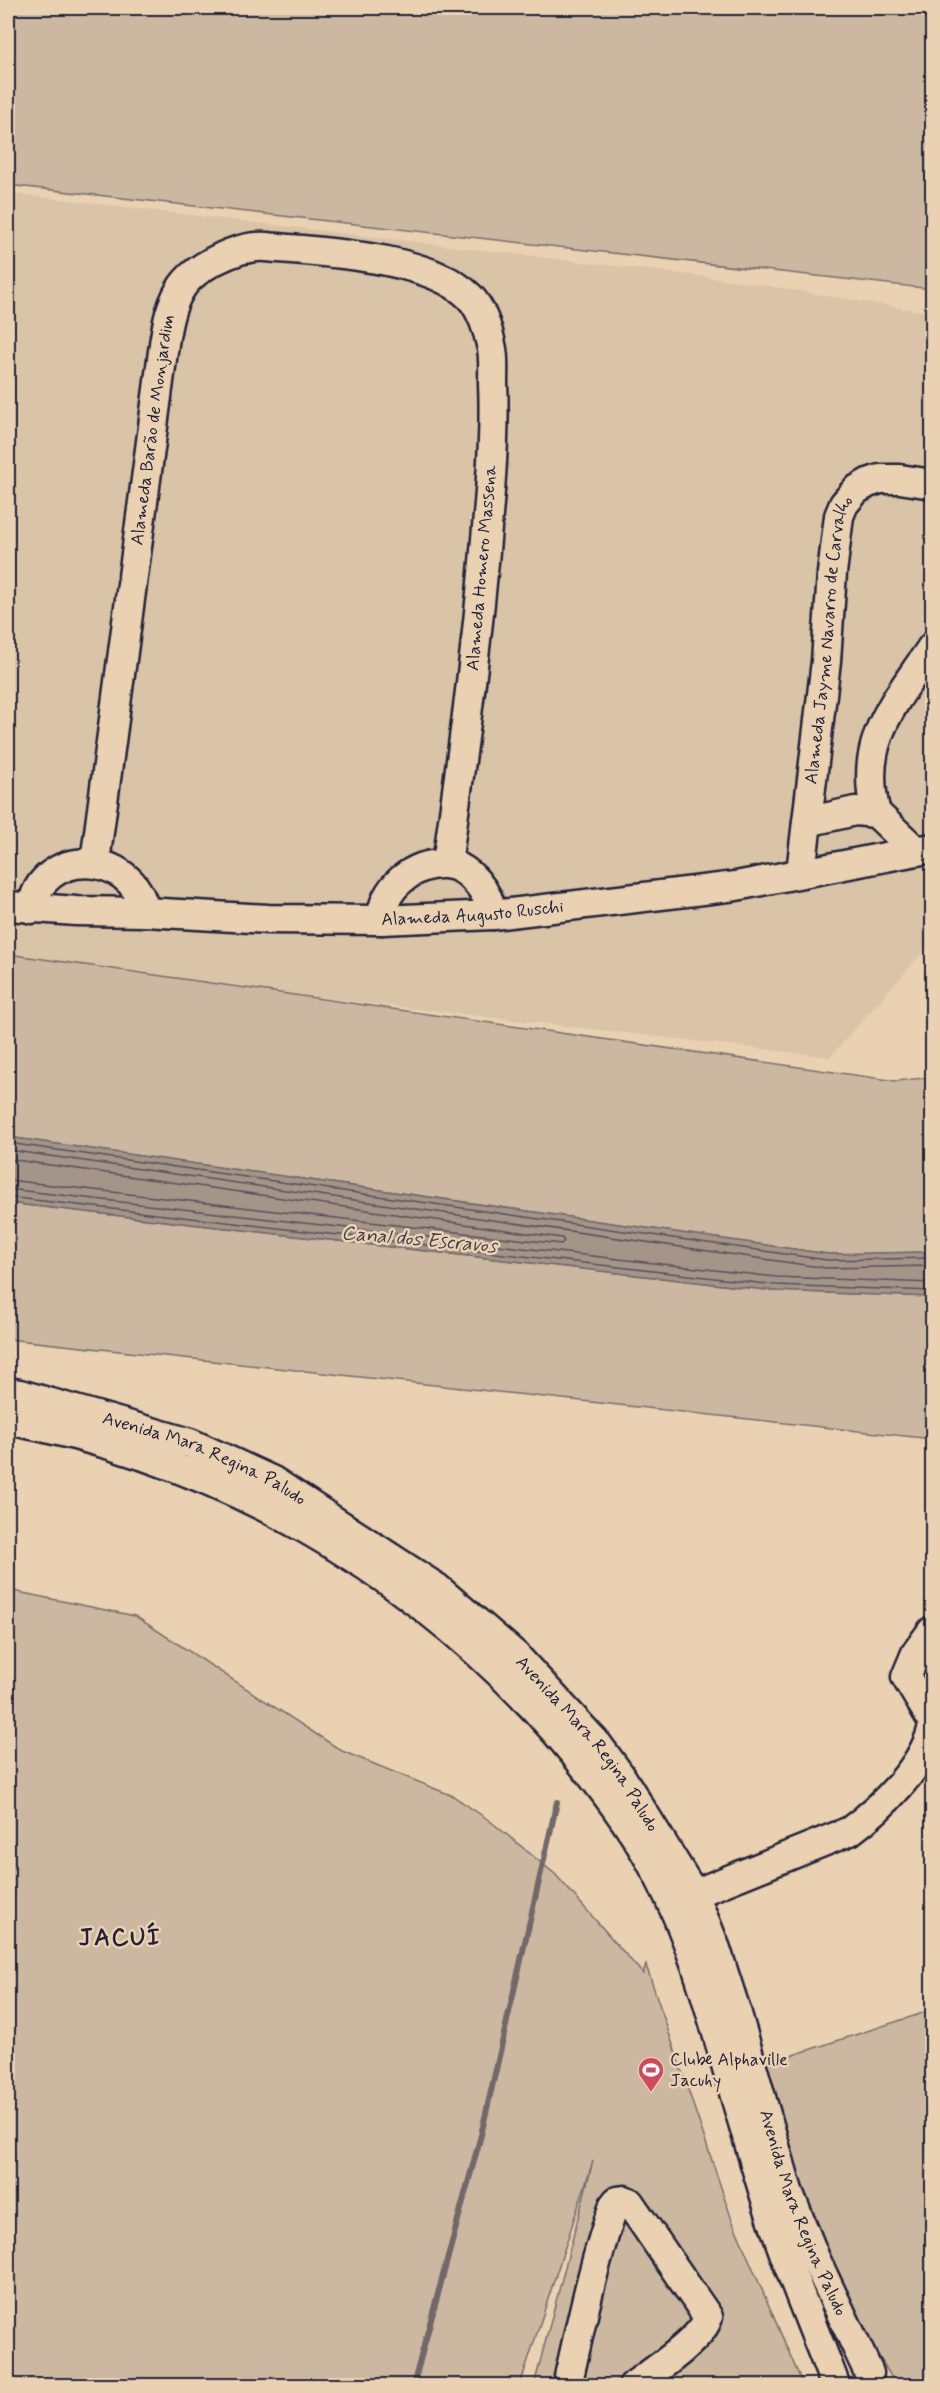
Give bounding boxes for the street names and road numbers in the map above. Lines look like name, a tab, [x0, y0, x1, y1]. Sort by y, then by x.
street label: Alameda Barão de Monjardim	[125, 312, 181, 547]
street label: Alameda Homero Massena	[461, 464, 503, 672]
street label: Alameda Jayme Navarro de Carvalho	[799, 490, 859, 786]
street label: Alameda Augusto Ruschi	[381, 895, 565, 932]
street label: Avenida Mara Regina Paludo	[100, 1406, 311, 1511]
street label: Avenida Mara Regina Paludo	[510, 1651, 664, 1836]
street label: Avenida Mara Regina Paludo	[753, 2107, 853, 2320]

